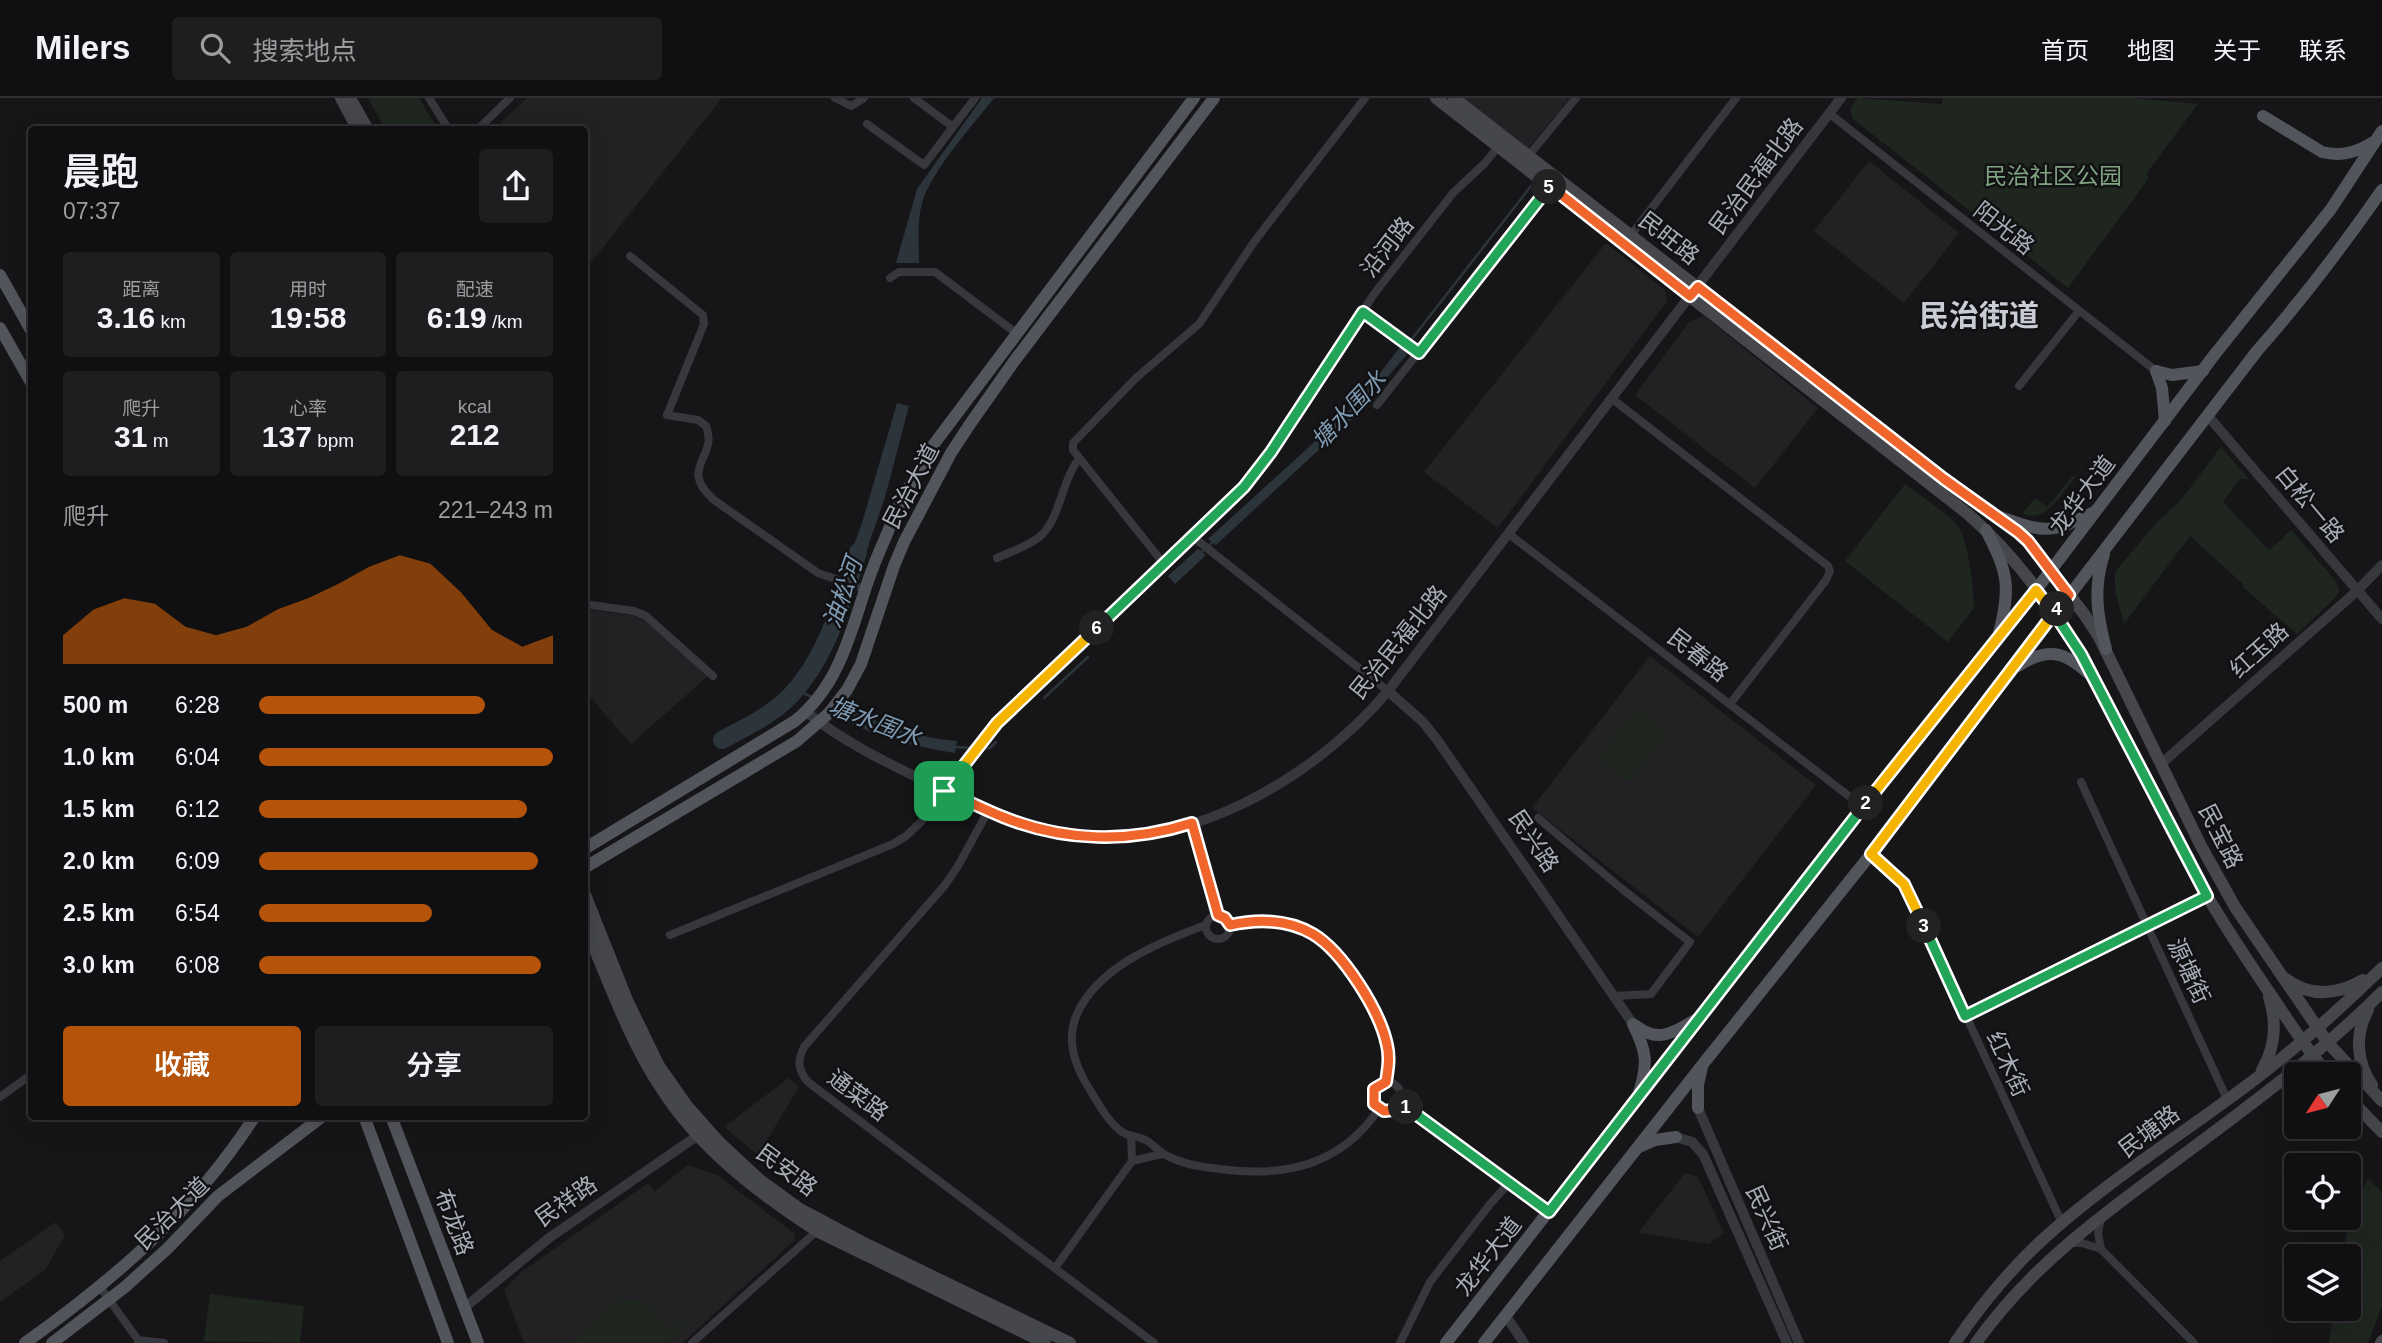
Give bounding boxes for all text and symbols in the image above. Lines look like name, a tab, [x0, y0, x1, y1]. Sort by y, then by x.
search box	[172, 17, 662, 80]
text: Milers	[35, 29, 130, 66]
icon: search	[196, 29, 234, 67]
text: 搜索地点	[252, 36, 356, 66]
text: 首页	[2041, 37, 2089, 64]
text: 地图	[2127, 37, 2175, 64]
text: 关于	[2213, 37, 2261, 64]
text: 联系	[2299, 37, 2347, 64]
street label: 民治民福北路	[1704, 113, 1808, 239]
button: share	[479, 149, 553, 223]
text: 晨跑	[63, 151, 139, 193]
park label: 民治社区公园	[1984, 163, 2122, 189]
pin: 5	[1532, 170, 1566, 204]
text: 5	[1543, 176, 1554, 197]
street label: 阳光路	[1969, 197, 2039, 259]
text: 07:37	[63, 198, 121, 224]
street label: 民旺路	[1634, 207, 1704, 269]
street label: 沿河路	[1356, 212, 1418, 282]
text: 距离	[122, 279, 160, 300]
text: 用时	[289, 279, 327, 300]
text: 配速	[456, 279, 494, 300]
district label: 民治街道	[1919, 299, 2039, 332]
text: 3.16	[97, 301, 155, 334]
text: 19:58	[270, 301, 346, 334]
text: 6:19	[427, 301, 487, 334]
text: km	[155, 311, 186, 332]
text: /km	[487, 311, 523, 332]
water label: 塘水围水	[1306, 365, 1392, 454]
text: kcal	[458, 396, 492, 417]
text: 爬升	[122, 398, 160, 419]
text: 心率	[289, 398, 327, 419]
text: 212	[450, 418, 500, 451]
text: 31	[114, 420, 147, 453]
text: 137	[262, 420, 312, 453]
text: m	[147, 430, 169, 451]
text: bpm	[312, 430, 354, 451]
street label: 民治大道	[878, 439, 944, 533]
street label: 龙华大道	[2044, 450, 2120, 540]
street label: 白松一路	[2270, 460, 2350, 548]
text: 221–243 m	[438, 497, 553, 523]
text: 爬升	[63, 503, 109, 529]
water label: 油松河	[818, 551, 868, 631]
street label: 民治民福北路	[1344, 580, 1452, 704]
pin: 4	[2039, 592, 2074, 626]
text: 4	[2051, 598, 2062, 619]
pin: 6	[1080, 610, 1114, 646]
text: 6	[1091, 617, 1102, 638]
street label: 红玉路	[2225, 617, 2293, 683]
street label: 民春路	[1663, 624, 1733, 686]
text: 500 m	[63, 692, 128, 718]
text: 6:28	[175, 692, 220, 718]
water label: 塘水围水	[826, 692, 926, 752]
text: 1.0 km	[63, 744, 135, 770]
text: 6:04	[175, 744, 220, 770]
pin	[914, 761, 974, 821]
icon: arrive	[925, 772, 963, 810]
pin: 2	[1848, 786, 1884, 820]
text: 2	[1860, 792, 1871, 813]
text: 1.5 km	[63, 796, 135, 822]
text: 6:12	[175, 796, 220, 822]
street label: 民宝路	[2194, 799, 2248, 873]
street label: 民兴路	[1504, 805, 1564, 877]
text: 2.0 km	[63, 848, 135, 874]
text: 6:09	[175, 848, 220, 874]
text: 2.5 km	[63, 900, 135, 926]
text: 6:54	[175, 900, 220, 926]
pin: 3	[1906, 908, 1941, 944]
text: 3	[1918, 915, 1929, 936]
street label: 源塘街	[2163, 934, 2215, 1008]
text: 3.0 km	[63, 952, 135, 978]
text: 6:08	[175, 952, 220, 978]
button: 收藏	[63, 1026, 301, 1106]
button: 分享	[315, 1026, 553, 1106]
street label: 红木街	[1982, 1027, 2034, 1101]
north arrow	[2284, 1062, 2361, 1139]
map controls	[2284, 1062, 2361, 1321]
street label: 通菜路	[823, 1064, 893, 1126]
pin: 1	[1388, 1090, 1424, 1124]
text: 1	[1400, 1096, 1411, 1117]
street label: 民塘路	[2114, 1100, 2184, 1162]
street label: 民安路	[752, 1139, 822, 1201]
button: locate	[2284, 1153, 2361, 1230]
street label: 民祥路	[530, 1171, 602, 1231]
street label: 民治大道	[130, 1172, 214, 1254]
street label: 民兴街	[1741, 1181, 1793, 1255]
street label: 布龙路	[429, 1185, 479, 1259]
street label: 龙华大道	[1449, 1212, 1527, 1300]
button: layers	[2284, 1244, 2361, 1321]

